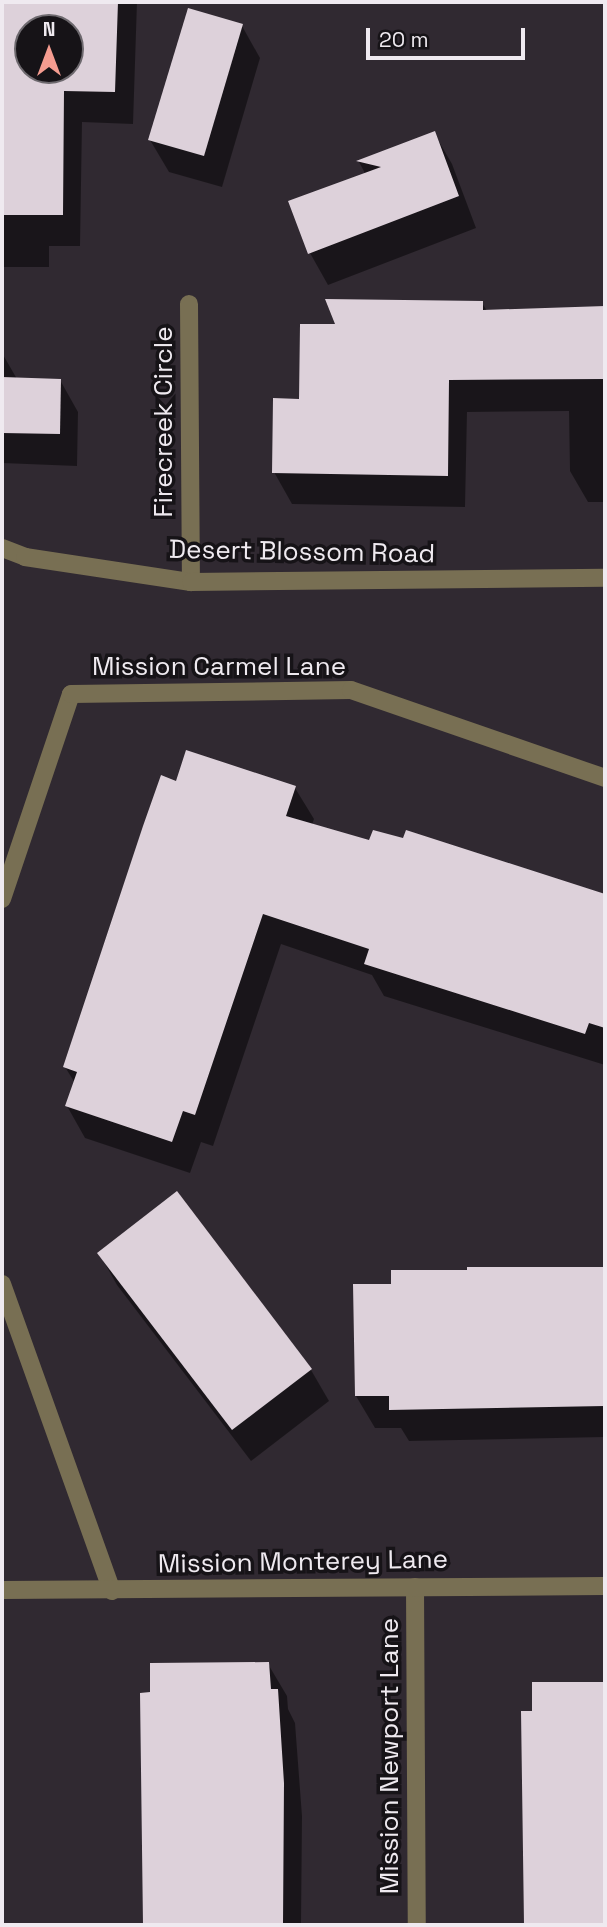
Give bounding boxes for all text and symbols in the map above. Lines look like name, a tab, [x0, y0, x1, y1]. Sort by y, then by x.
north arrow	[14, 14, 84, 84]
scale bar	[369, 14, 528, 58]
text: N	[43, 17, 55, 42]
text: 20 m	[379, 26, 429, 53]
street label: Firecreek Circle	[148, 326, 180, 518]
street label: Desert Blossom Road	[169, 534, 435, 570]
street label: Mission Carmel Lane	[92, 651, 346, 683]
street label: Mission Monterey Lane	[158, 1544, 448, 1580]
street label: Mission Newport Lane	[374, 1618, 406, 1894]

